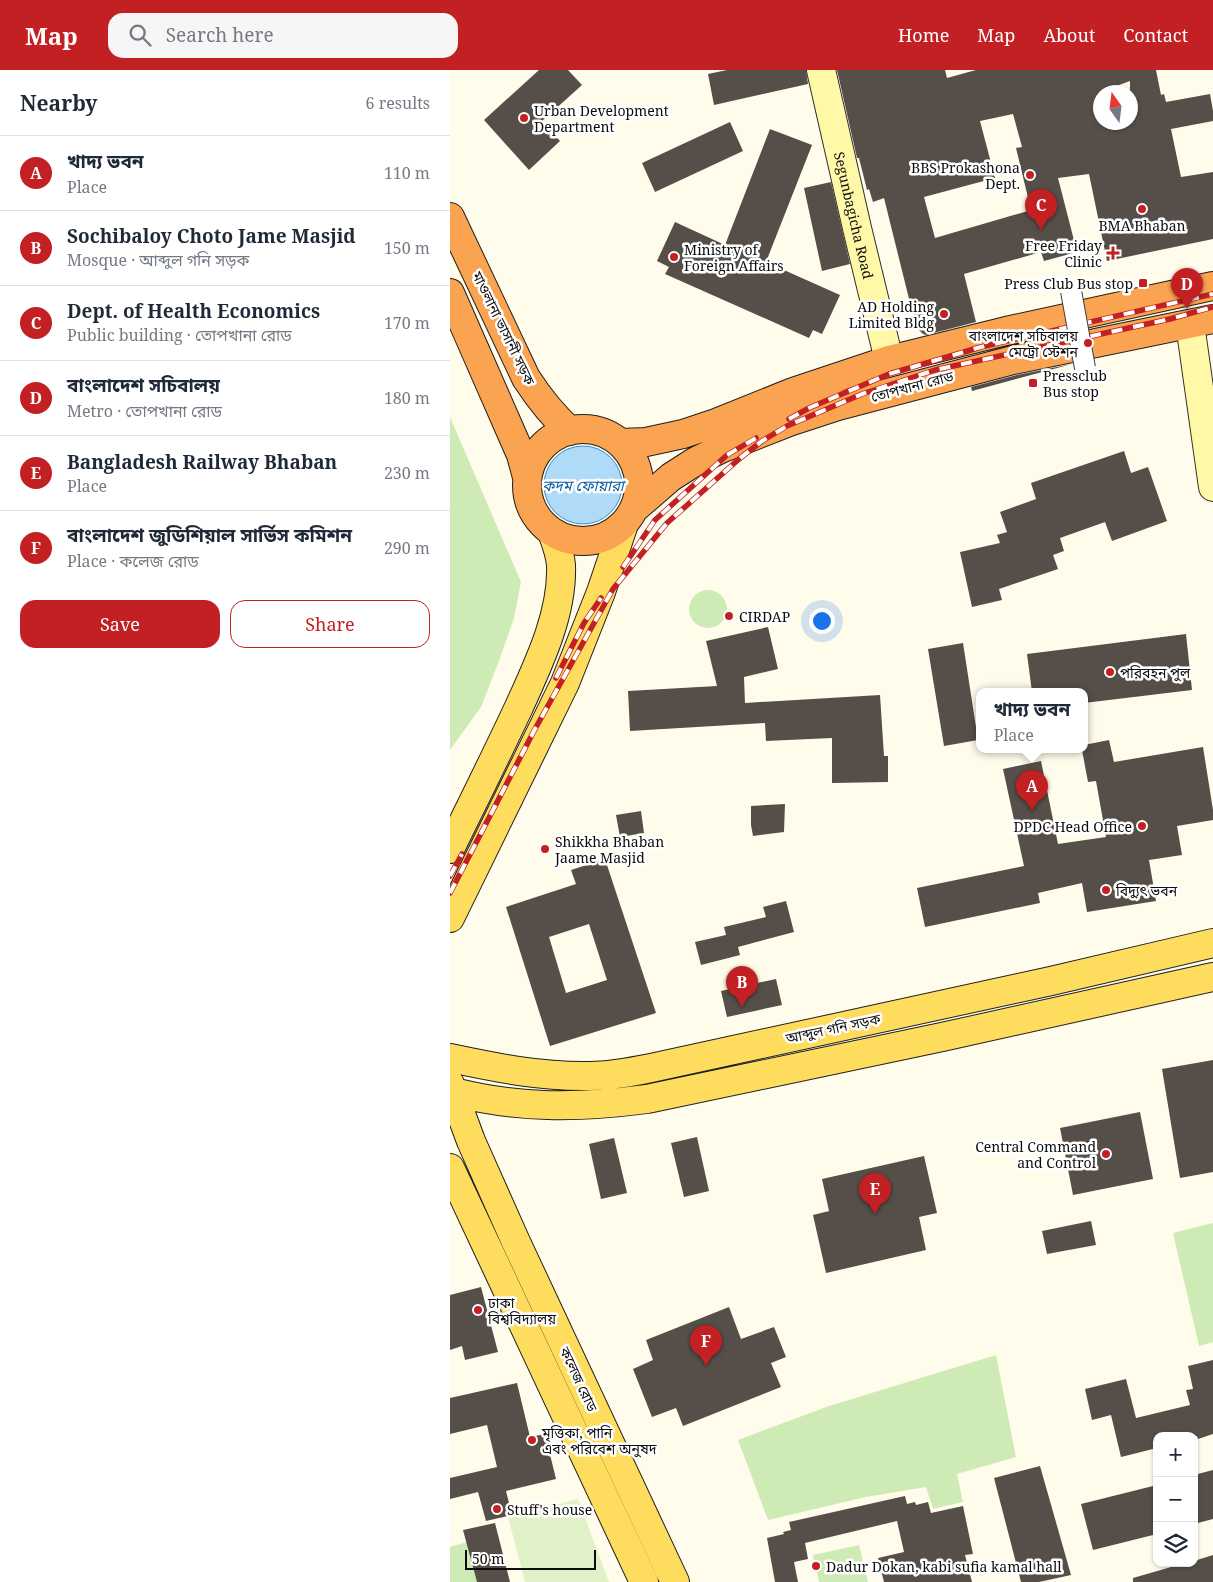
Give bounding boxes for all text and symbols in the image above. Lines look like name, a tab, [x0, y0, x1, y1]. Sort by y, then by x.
search box	[108, 13, 458, 58]
text: Map	[25, 19, 78, 52]
icon: search	[126, 21, 154, 49]
text: Search here	[166, 22, 274, 48]
text: Home	[898, 23, 949, 47]
text: Map	[977, 23, 1015, 47]
text: About	[1043, 23, 1095, 47]
text: Contact	[1123, 23, 1188, 47]
north arrow	[1093, 85, 1138, 130]
text: Nearby	[20, 89, 98, 117]
text: 6 results	[366, 92, 430, 114]
place label: Urban Development Department	[534, 101, 669, 136]
marker: Urban Development Department	[518, 112, 530, 124]
text: খাদ্য ভবন	[67, 148, 144, 174]
street label: Segunbagicha Road	[830, 150, 879, 281]
place label: BBS Prokashona Dept.	[911, 158, 1020, 193]
text: A	[30, 162, 42, 184]
text: 110 m	[384, 162, 430, 184]
marker: BBS Prokashona Dept.	[1024, 169, 1036, 181]
text: Place	[67, 176, 107, 198]
pin: C	[1025, 189, 1057, 230]
marker: BMA Bhaban	[1136, 203, 1148, 215]
place label: BMA Bhaban	[1098, 216, 1186, 235]
text: Sochibaloy Choto Jame Masjid	[67, 223, 356, 249]
place label: Free Friday Clinic	[1025, 236, 1102, 271]
text: B	[31, 237, 41, 259]
text: 150 m	[384, 237, 430, 259]
place label: Ministry of Foreign Affairs	[684, 240, 784, 275]
marker: Free Friday Clinic	[1106, 246, 1120, 260]
text: Mosque · আব্দুল গনি সড়ক	[67, 249, 249, 271]
marker: Ministry of Foreign Affairs	[668, 251, 680, 263]
street label: মাওলানা ভাসানী সড়ক	[468, 267, 540, 389]
pin: D	[1171, 268, 1203, 309]
place label: Press Club Bus stop	[1004, 274, 1133, 293]
marker: Press Club Bus stop	[1137, 277, 1149, 289]
place label: AD Holding Limited Bldg	[849, 297, 934, 332]
text: Dept. of Health Economics	[67, 298, 320, 324]
marker: AD Holding Limited Bldg	[938, 308, 950, 320]
text: C	[31, 312, 41, 334]
text: 170 m	[384, 312, 430, 334]
text: Public building · তোপখানা রোড	[67, 324, 292, 346]
place label: বাংলাদেশ সচিবালয় মেট্রো স্টেশন	[968, 326, 1079, 361]
marker: বাংলাদেশ সচিবালয় মেট্রো স্টেশন	[1082, 337, 1094, 349]
street label: তোপখানা রোড	[869, 366, 956, 406]
place label: Pressclub Bus stop	[1043, 366, 1107, 401]
text: বাংলাদেশ সচিবালয়	[67, 372, 220, 398]
marker: Pressclub Bus stop	[1027, 377, 1039, 389]
text: D	[30, 387, 42, 409]
text: 180 m	[384, 387, 430, 409]
text: Metro · তোপখানা রোড	[67, 400, 222, 422]
text: Bangladesh Railway Bhaban	[67, 449, 337, 475]
text: E	[31, 462, 41, 484]
text: 230 m	[384, 462, 430, 484]
text: Place	[67, 475, 107, 497]
water label: কদম ফোয়ারা	[542, 475, 627, 495]
text: বাংলাদেশ জুডিশিয়াল সার্ভিস কমিশন	[67, 522, 352, 548]
text: F	[31, 537, 41, 559]
text: 290 m	[384, 537, 430, 559]
text: Place · কলেজ রোড	[67, 550, 199, 572]
button: Save	[20, 600, 220, 648]
button: Share	[230, 600, 430, 648]
place label: CIRDAP	[739, 607, 790, 626]
your location	[809, 608, 835, 634]
marker: CIRDAP	[723, 610, 735, 622]
place label: পরিবহন পুল	[1120, 663, 1191, 682]
marker: পরিবহন পুল	[1104, 666, 1116, 678]
popup	[976, 688, 1088, 753]
text: খাদ্য ভবন	[994, 696, 1070, 722]
text: Place	[994, 724, 1034, 746]
pin: A	[1016, 770, 1048, 811]
place label: DPDC Head Office	[1013, 817, 1132, 836]
marker: DPDC Head Office	[1136, 820, 1148, 832]
place label: Shikkha Bhaban Jaame Masjid	[554, 832, 664, 867]
marker: Shikkha Bhaban Jaame Masjid	[539, 843, 551, 855]
place label: বিদ্যুৎ ভবন	[1115, 881, 1178, 900]
marker: বিদ্যুৎ ভবন	[1100, 884, 1112, 896]
pin: B	[726, 966, 758, 1007]
street label: আব্দুল গনি সড়ক	[783, 1009, 883, 1048]
place label: Central Command and Control	[975, 1137, 1097, 1172]
marker: Central Command and Control	[1100, 1148, 1112, 1160]
pin: E	[859, 1173, 891, 1214]
place label: ঢাকা বিশ্ববিদ্যালয়	[487, 1293, 556, 1328]
marker: ঢাকা বিশ্ববিদ্যালয়	[472, 1304, 484, 1316]
pin: F	[690, 1325, 722, 1366]
street label: কলেজ রোড	[555, 1343, 603, 1415]
place label: মৃত্তিকা, পানি এবং পরিবেশ অনুষদ	[541, 1423, 657, 1458]
map controls	[1153, 1432, 1198, 1567]
button: +	[1153, 1432, 1198, 1477]
marker: মৃত্তিকা, পানি এবং পরিবেশ অনুষদ	[526, 1434, 538, 1446]
button: −	[1153, 1477, 1198, 1522]
place label: Stuff's house	[507, 1500, 592, 1519]
marker: Stuff's house	[491, 1503, 503, 1515]
button: layers	[1153, 1522, 1198, 1567]
scale bar	[465, 1547, 596, 1570]
text: 50 m	[472, 1549, 505, 1568]
place label: Dadur Dokan, kabi sufia kamal hall	[826, 1557, 1062, 1576]
marker: Dadur Dokan, kabi sufia kamal hall	[810, 1560, 822, 1572]

